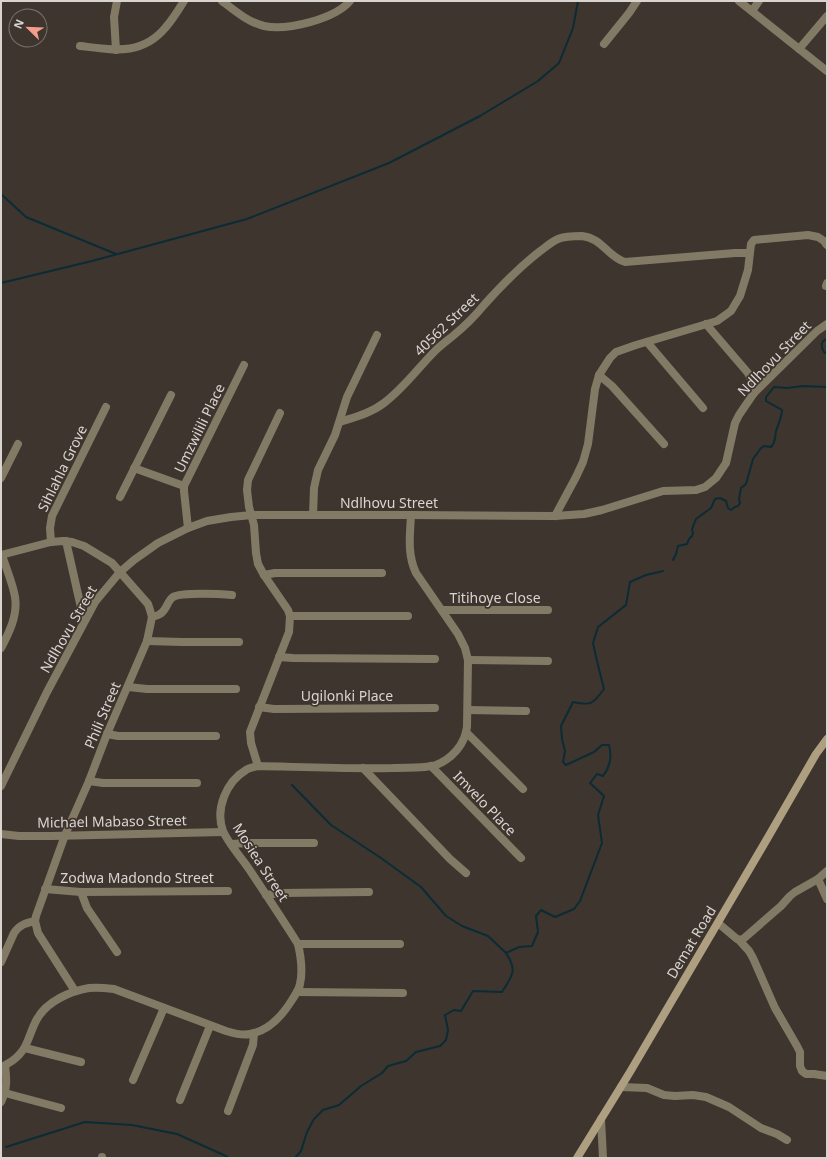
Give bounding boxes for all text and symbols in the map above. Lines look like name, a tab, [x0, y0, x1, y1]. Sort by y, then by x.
north arrow	[8, 8, 48, 48]
text: N	[10, 17, 27, 31]
street label: 40562 Street	[410, 288, 482, 360]
street label: Ndlhovu Street	[733, 316, 815, 400]
street label: Umzwilili Place	[169, 380, 229, 476]
street label: Sihlahla Grove	[33, 421, 91, 514]
street label: Ndlhovu Street	[340, 493, 438, 512]
street label: Ndlhovu Street	[35, 582, 101, 676]
street label: Titihoye Close	[449, 588, 541, 607]
street label: Phili Street	[79, 679, 125, 751]
street label: Ugilonki Place	[301, 686, 393, 705]
street label: Imvelo Place	[449, 767, 521, 840]
street label: Michael Mabaso Street	[37, 810, 187, 832]
street label: Mosiea Street	[229, 819, 293, 905]
street label: Zodwa Madondo Street	[60, 868, 214, 887]
street label: Demat Road	[662, 902, 720, 982]

